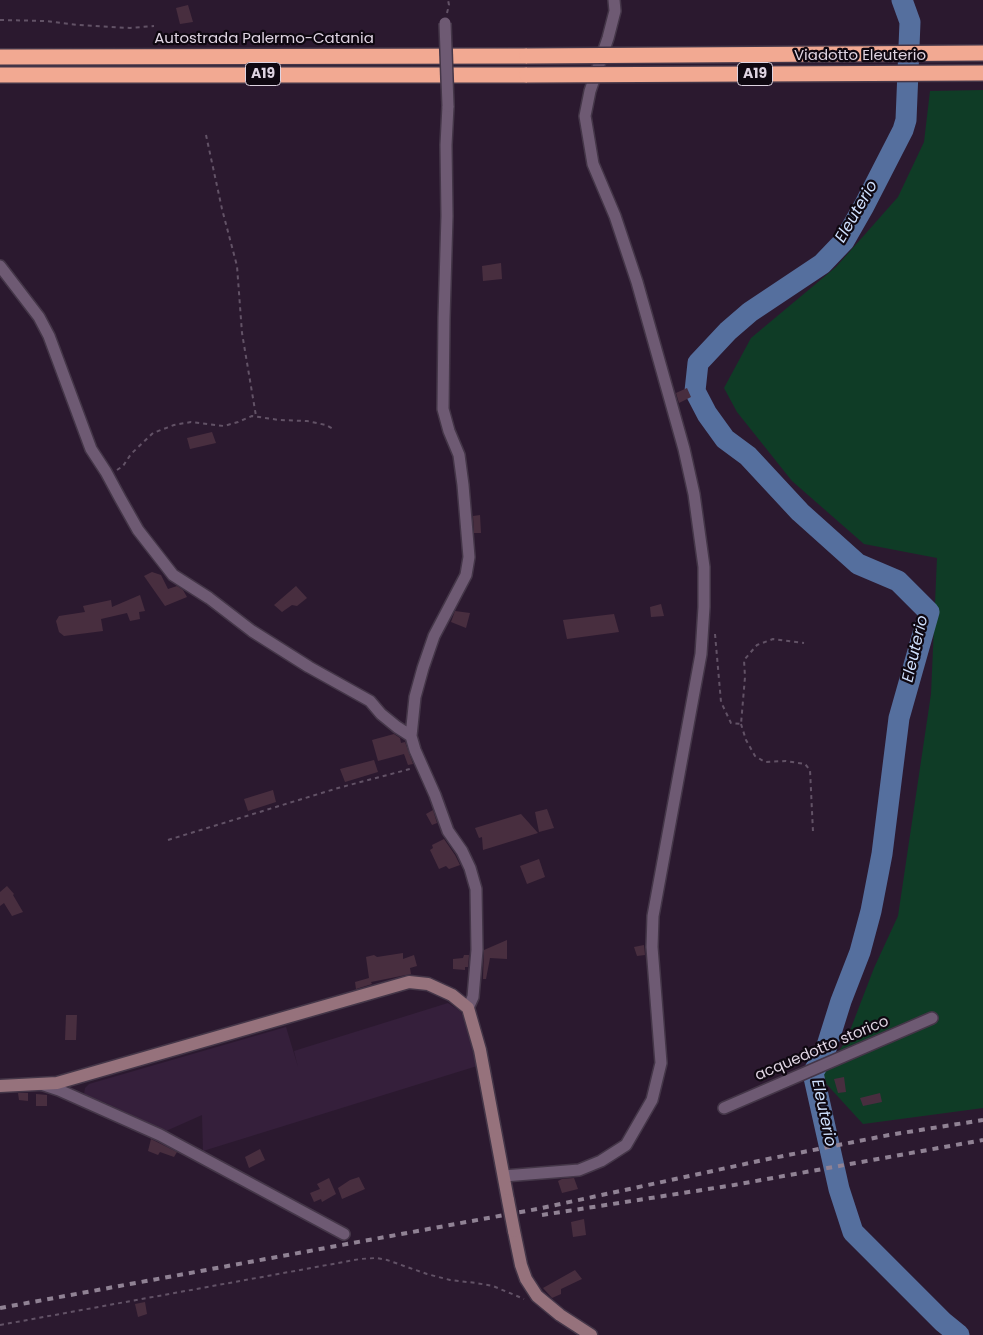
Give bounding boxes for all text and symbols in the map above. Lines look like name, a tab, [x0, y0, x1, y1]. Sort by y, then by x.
street label: Autostrada Palermo-Catania	[154, 30, 374, 48]
street label: Viadotto Eleuterio	[794, 47, 926, 65]
road number: A19	[246, 62, 280, 86]
road number: A19	[738, 62, 772, 86]
water label: Eleuterio	[832, 178, 882, 246]
water label: Eleuterio	[899, 614, 933, 684]
street label: acquedotto storico	[752, 1013, 892, 1085]
water label: Eleuterio	[807, 1078, 839, 1148]

